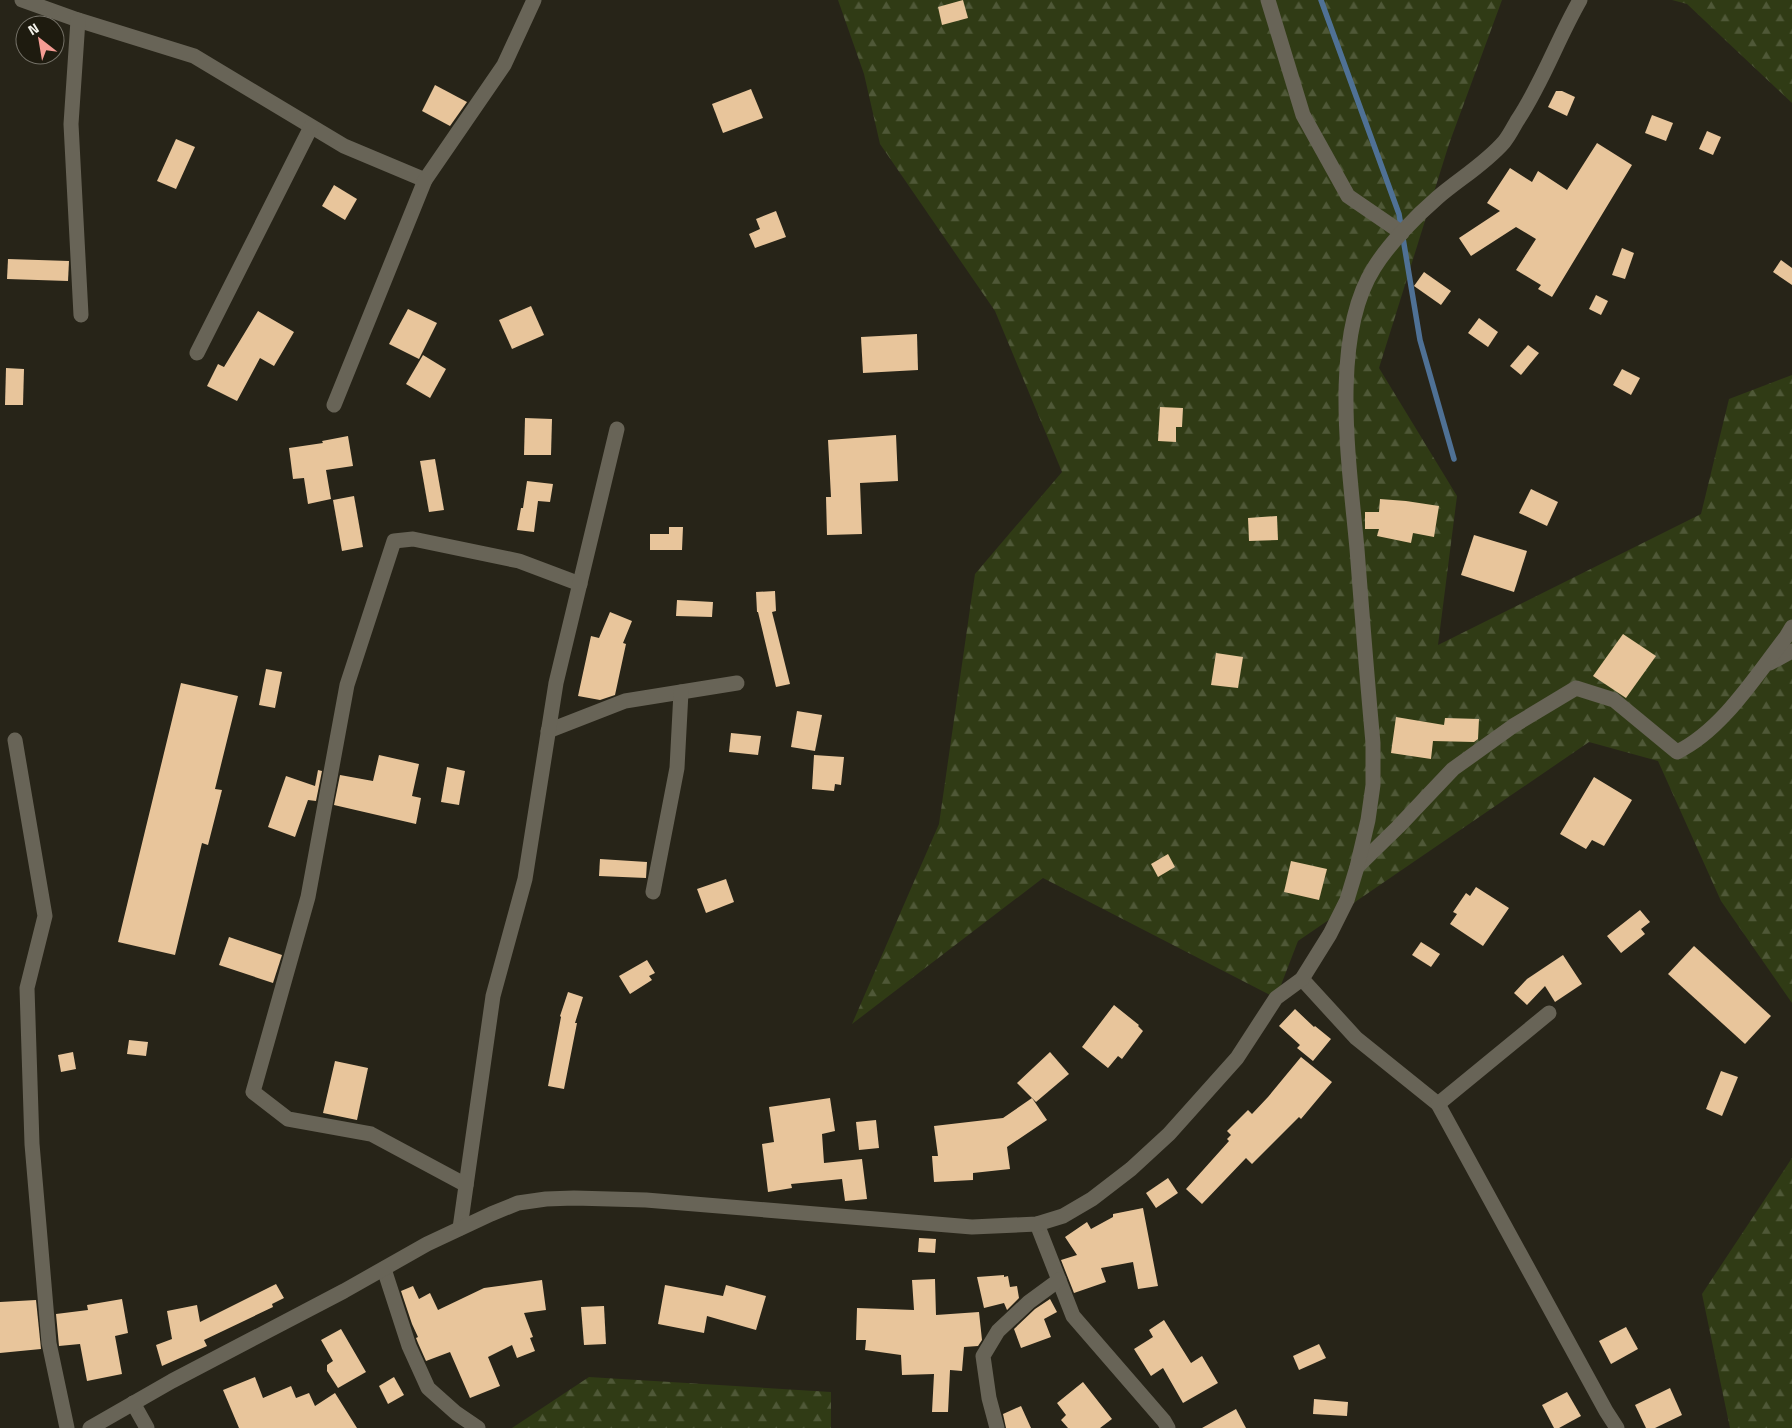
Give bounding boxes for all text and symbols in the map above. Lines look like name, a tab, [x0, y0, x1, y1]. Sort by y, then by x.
north arrow	[15, 15, 65, 65]
text: N	[23, 17, 43, 40]

